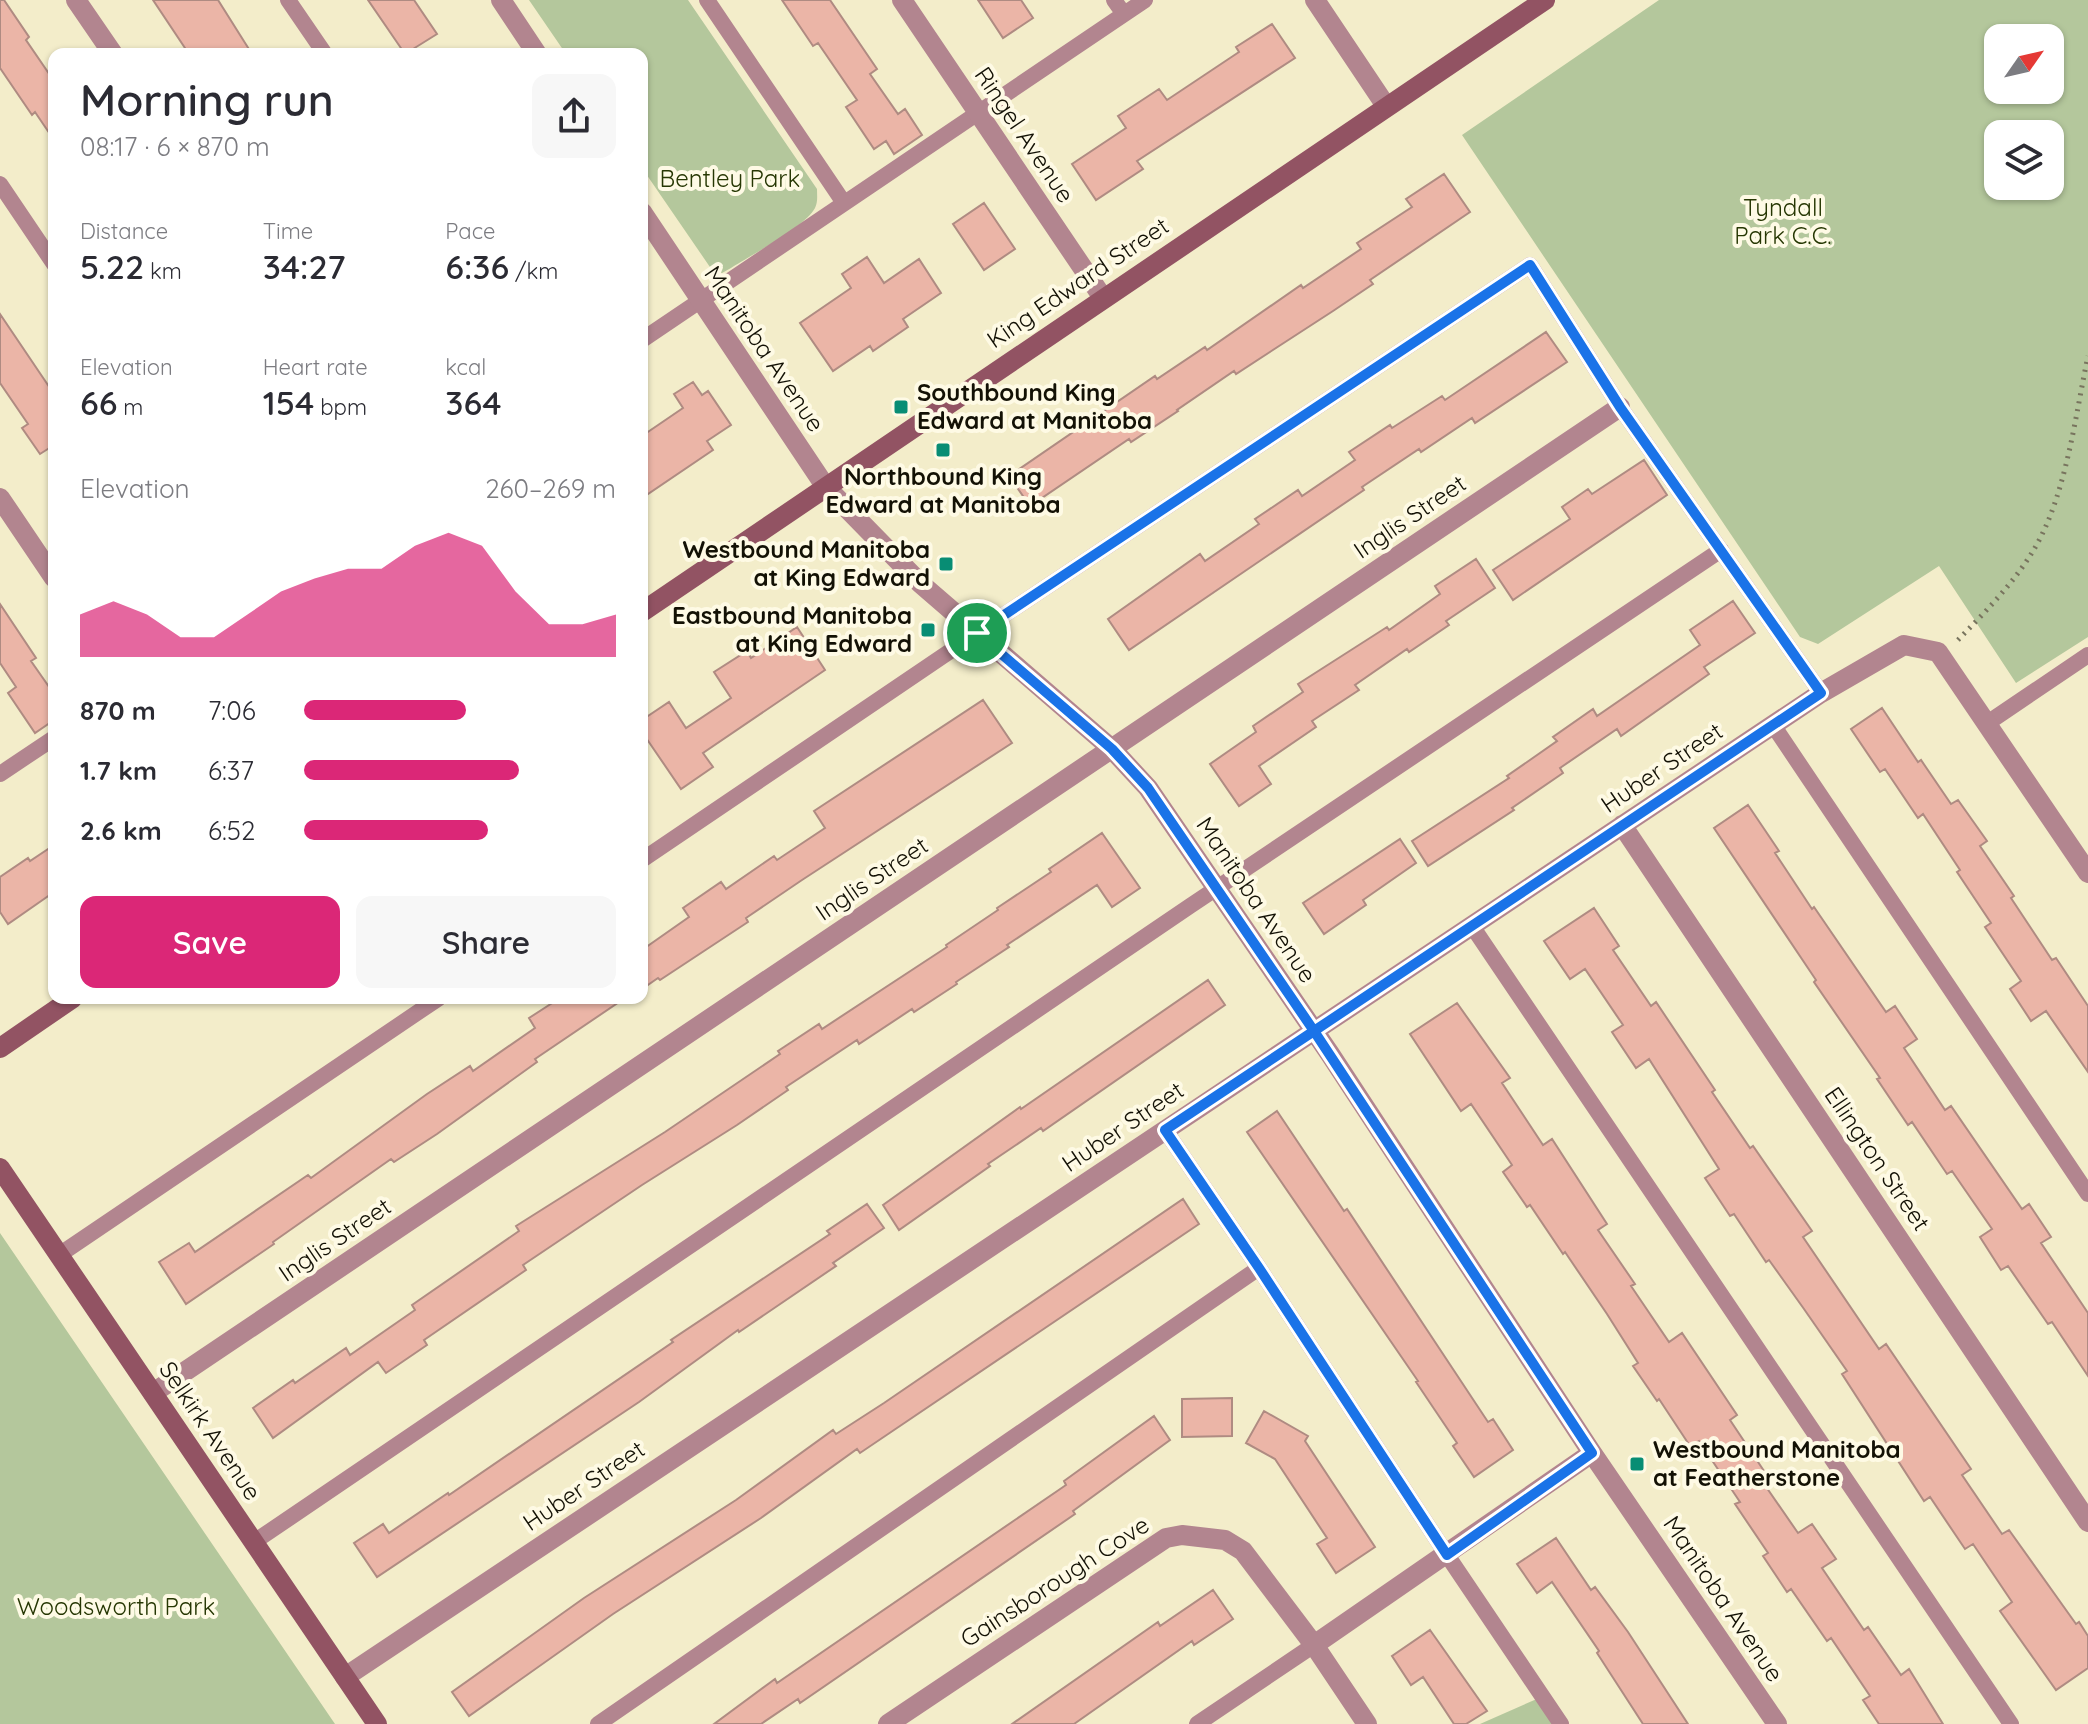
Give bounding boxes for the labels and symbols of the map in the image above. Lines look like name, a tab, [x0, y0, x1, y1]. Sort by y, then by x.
north arrow	[1984, 24, 2064, 104]
street label: Ringel Avenue	[968, 61, 1081, 208]
park label: Bentley Park	[660, 163, 800, 193]
park label: Tyndall Park C.C.	[1734, 192, 1832, 250]
street label: King Edward Street	[981, 210, 1174, 354]
street label: Manitoba Avenue	[698, 260, 831, 437]
place label: Southbound King Edward at Manitoba	[917, 377, 1152, 435]
marker: Southbound King Edward at Manitoba	[892, 398, 910, 416]
marker: Northbound King Edward at Manitoba	[934, 441, 952, 459]
place label: Northbound King Edward at Manitoba	[825, 461, 1061, 519]
street label: Inglis Street	[1348, 468, 1471, 565]
place label: Westbound Manitoba at King Edward	[682, 534, 930, 592]
marker: Westbound Manitoba at King Edward	[937, 555, 955, 573]
pin	[943, 599, 1011, 667]
place label: Eastbound Manitoba at King Edward	[672, 600, 912, 658]
marker: Eastbound Manitoba at King Edward	[919, 621, 937, 639]
street label: Huber Street	[1595, 715, 1728, 819]
street label: Manitoba Avenue	[1190, 811, 1323, 988]
street label: Inglis Street	[810, 830, 933, 927]
street label: Huber Street	[1056, 1074, 1189, 1178]
street label: Ellington Street	[1819, 1081, 1937, 1236]
street label: Inglis Street	[273, 1191, 396, 1288]
street label: Selkirk Avenue	[153, 1355, 268, 1506]
street label: Huber Street	[517, 1433, 650, 1537]
place label: Westbound Manitoba at Featherstone	[1653, 1434, 1901, 1492]
marker: Westbound Manitoba at Featherstone	[1628, 1455, 1646, 1473]
street label: Gainsborough Cove	[955, 1509, 1154, 1653]
street label: Manitoba Avenue	[1657, 1510, 1790, 1687]
park label: Woodsworth Park	[17, 1591, 215, 1621]

